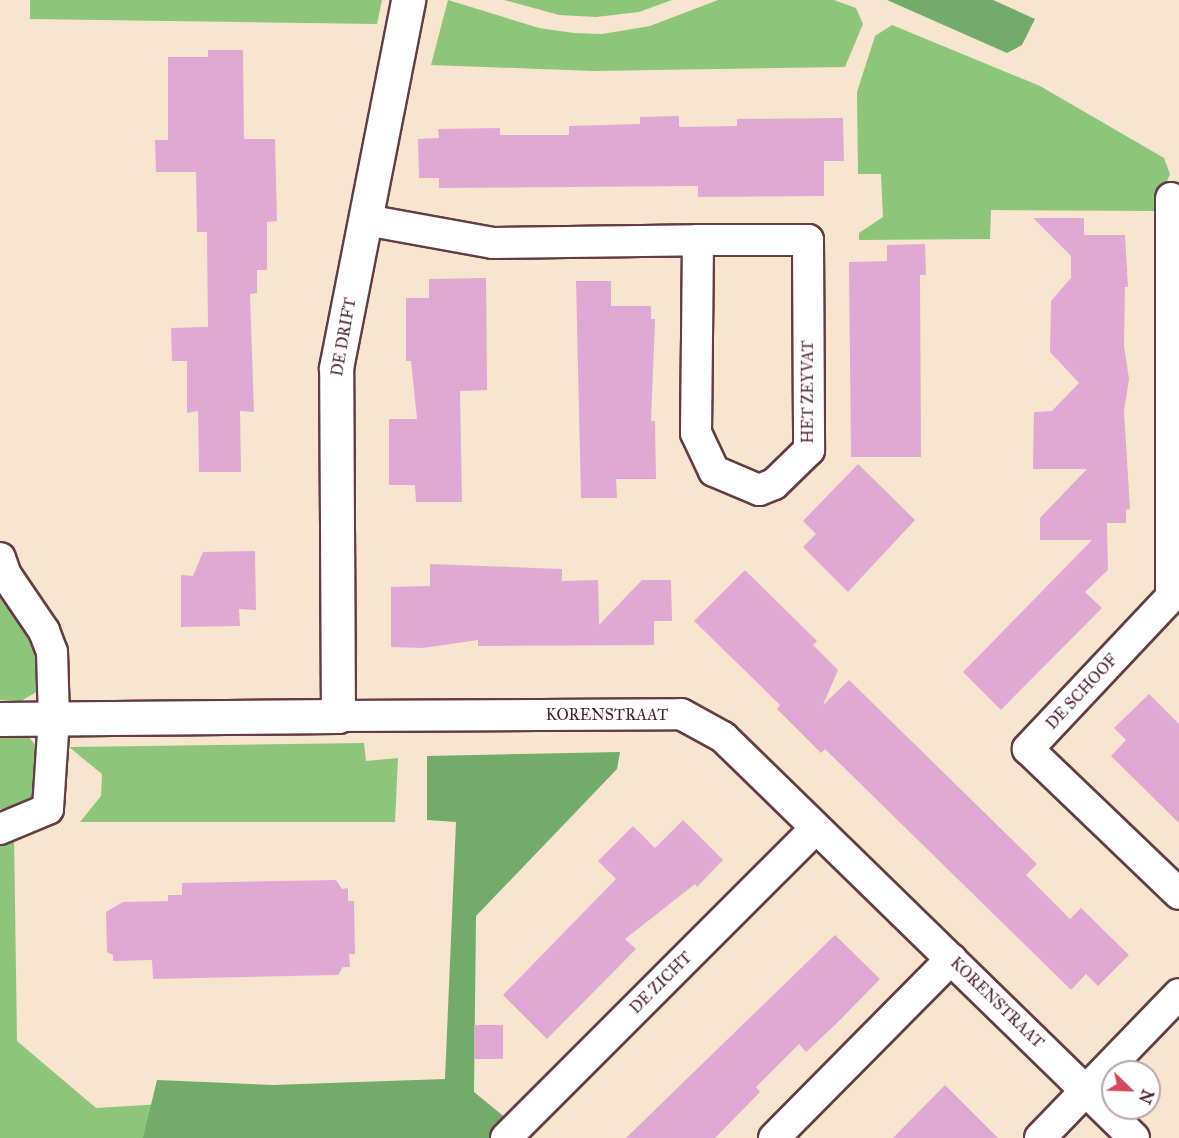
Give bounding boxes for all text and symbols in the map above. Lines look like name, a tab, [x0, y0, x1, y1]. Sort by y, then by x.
street label: DE DRIFT	[328, 296, 360, 378]
street label: HET ZEYVAT	[798, 341, 818, 443]
street label: DE SCHOOF	[1042, 650, 1122, 734]
street label: KORENSTRAAT	[546, 705, 668, 725]
street label: DE ZICHT	[626, 948, 696, 1018]
street label: KORENSTRAAT	[946, 954, 1048, 1052]
north arrow	[1101, 1060, 1161, 1120]
text: N	[1135, 1086, 1158, 1106]

